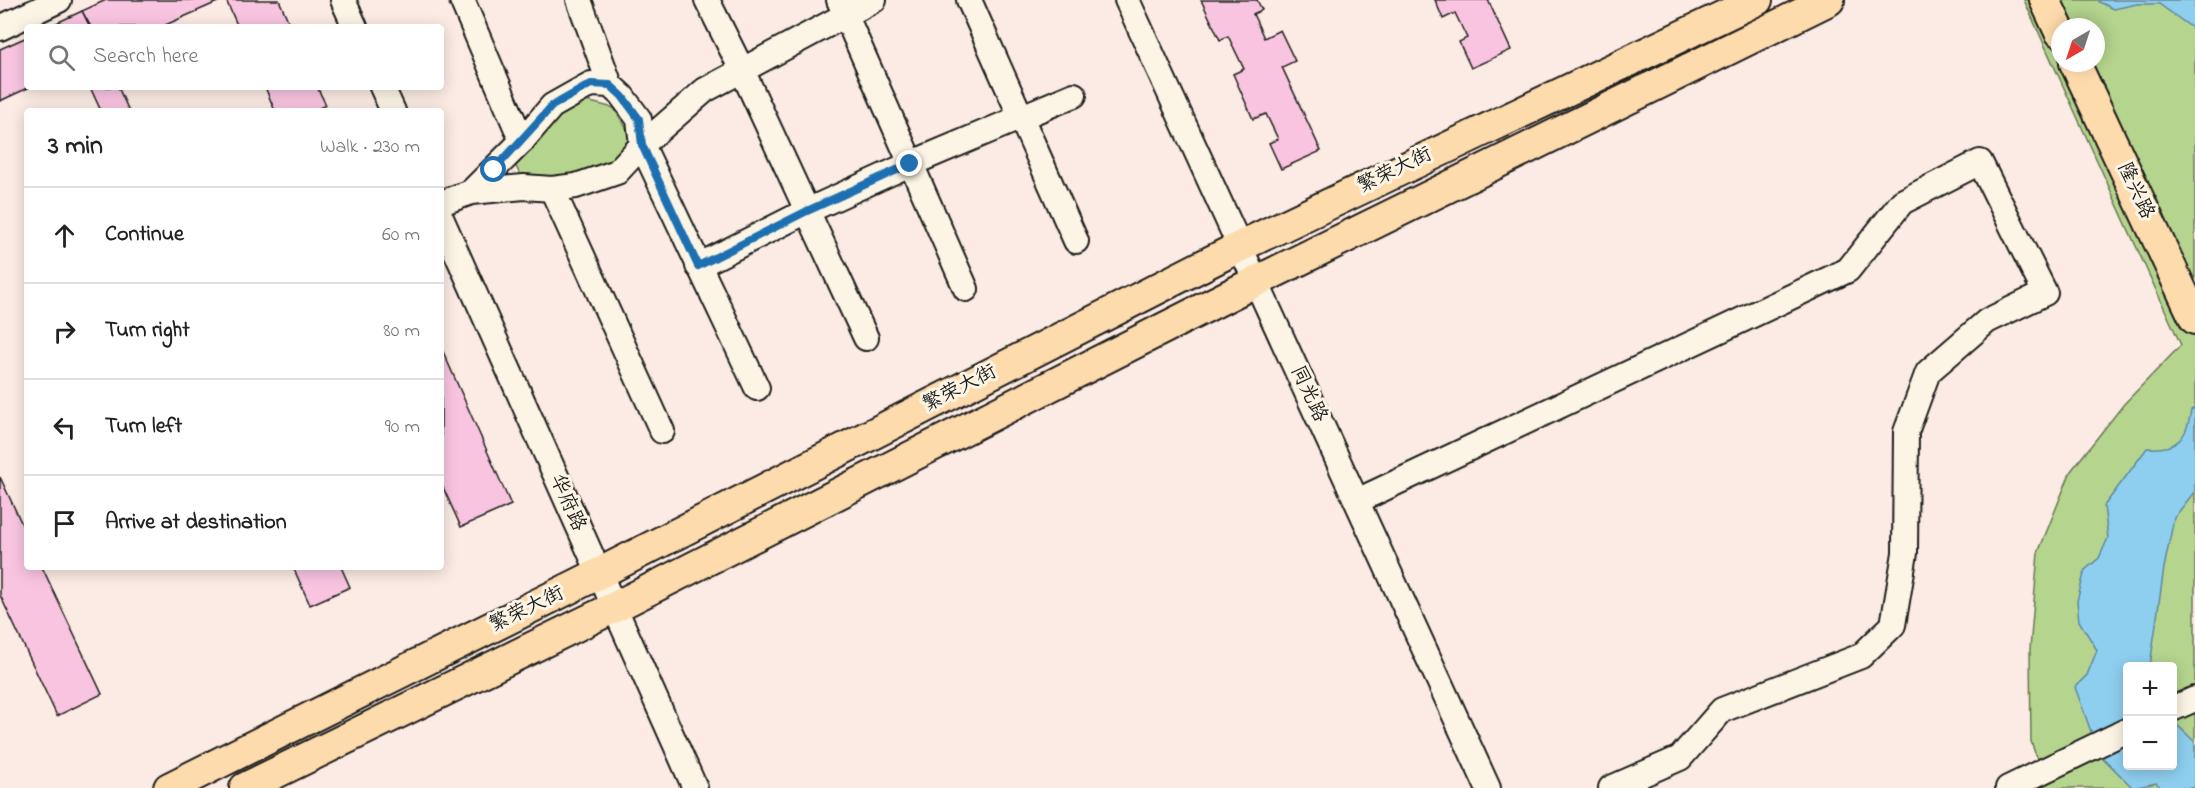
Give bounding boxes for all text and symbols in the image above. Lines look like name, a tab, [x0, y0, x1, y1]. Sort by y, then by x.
north arrow	[2051, 18, 2105, 72]
search box	[24, 24, 444, 90]
icon: search	[45, 41, 78, 74]
text: Search here	[93, 41, 198, 73]
text: 3 min	[48, 128, 103, 166]
text: Walk · 230 m	[320, 133, 420, 162]
street label: 繁荣大街	[1353, 140, 1437, 202]
route end	[896, 150, 922, 176]
route start	[480, 156, 506, 182]
street label: 隆兴路	[2109, 158, 2161, 225]
icon: ahead	[48, 219, 81, 252]
text: Continue	[105, 219, 184, 251]
text: 60 m	[382, 221, 420, 250]
icon: right	[48, 315, 81, 348]
text: Turn right	[105, 315, 190, 347]
text: 80 m	[383, 317, 420, 346]
street label: 繁荣大街	[918, 358, 1002, 420]
street label: 同光路	[1282, 361, 1334, 428]
icon: left	[48, 411, 81, 444]
text: Turn left	[105, 411, 182, 443]
text: 90 m	[385, 413, 420, 442]
street label: 华府路	[542, 470, 593, 537]
icon: arrive	[48, 507, 81, 540]
text: Arrive at destination	[105, 507, 287, 539]
street label: 繁荣大街	[485, 579, 569, 641]
map controls	[2123, 662, 2177, 770]
button: +	[2123, 662, 2177, 716]
button: −	[2123, 716, 2177, 770]

